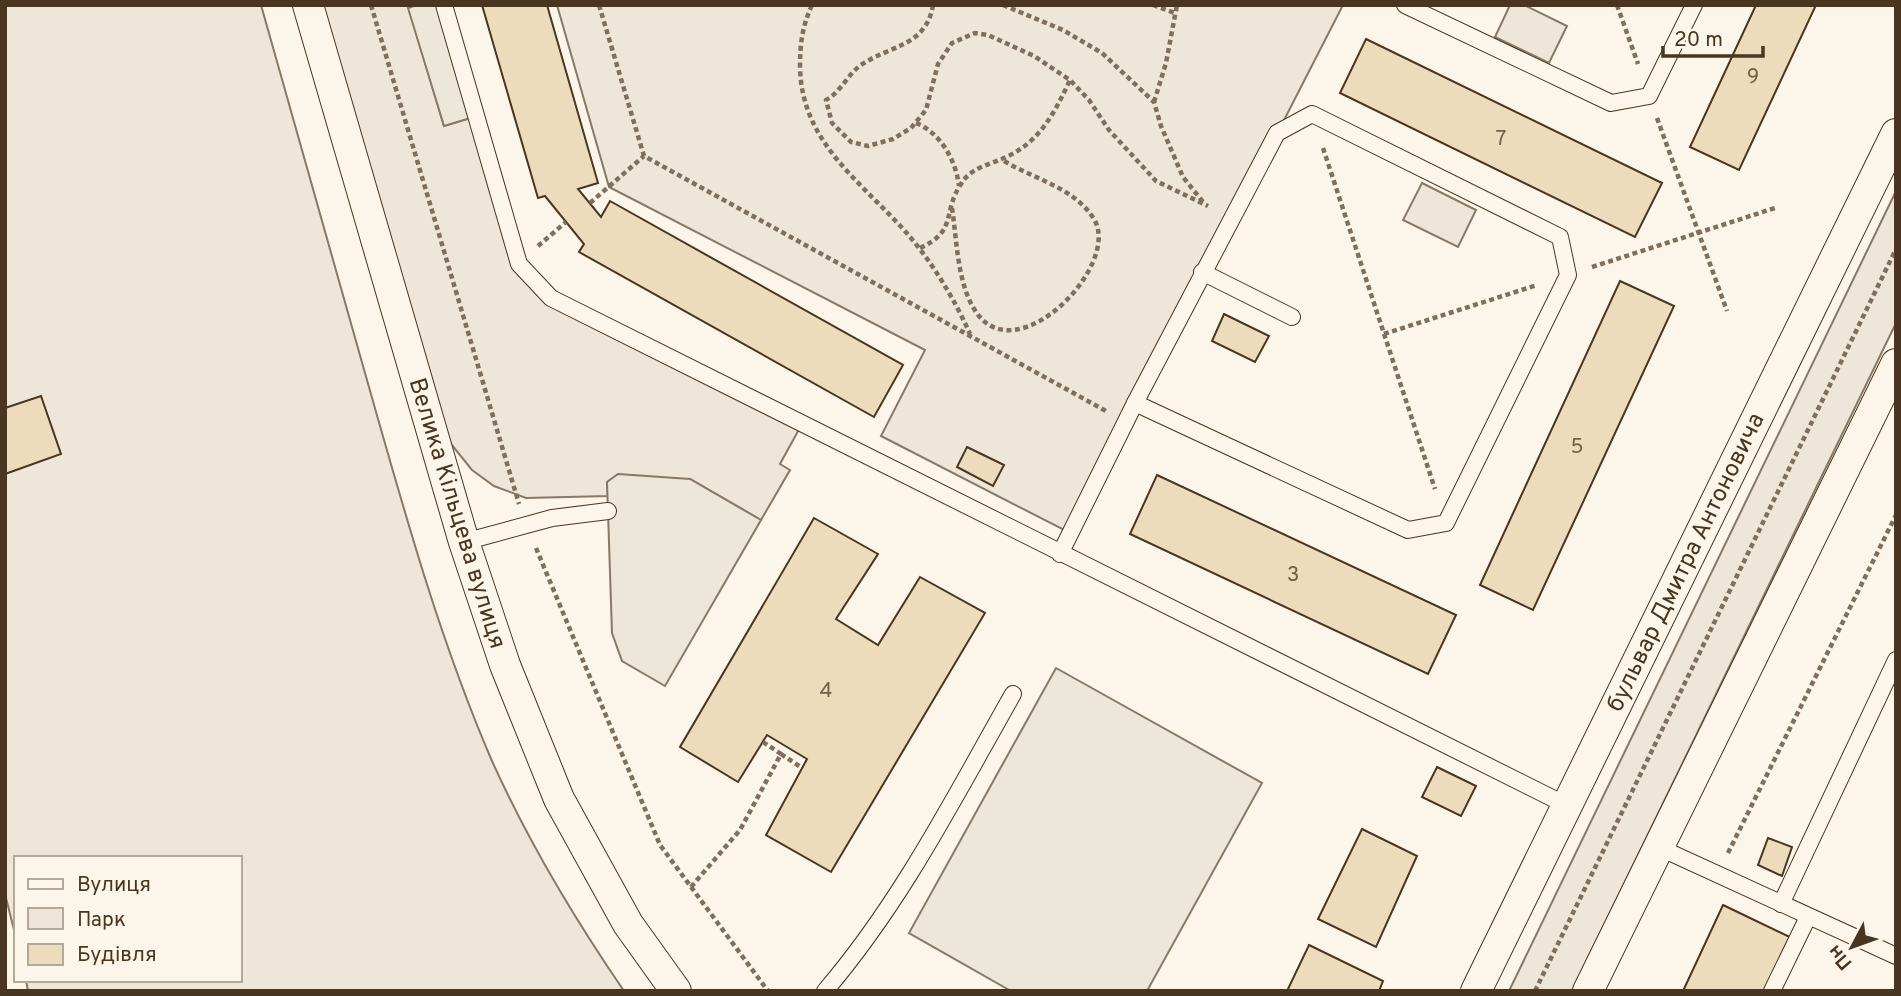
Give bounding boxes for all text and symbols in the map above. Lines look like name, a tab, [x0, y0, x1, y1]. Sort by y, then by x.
scale bar	[1663, 14, 1763, 58]
text: 20 m	[1674, 27, 1723, 54]
house number: 9	[1747, 64, 1759, 91]
house number: 7	[1496, 126, 1507, 153]
street label: Велика Кільцева вулиця	[401, 375, 512, 653]
street label: бульвар Дмитра Антоновича	[1601, 408, 1772, 717]
house number: 5	[1570, 434, 1584, 461]
house number: 3	[1287, 562, 1299, 589]
house number: 4	[819, 678, 833, 705]
legend	[14, 856, 242, 982]
text: Вулиця	[77, 872, 151, 899]
text: Парк	[77, 907, 126, 934]
north arrow	[1817, 912, 1887, 982]
text: Пн	[1823, 939, 1858, 974]
text: Будівля	[77, 942, 157, 969]

